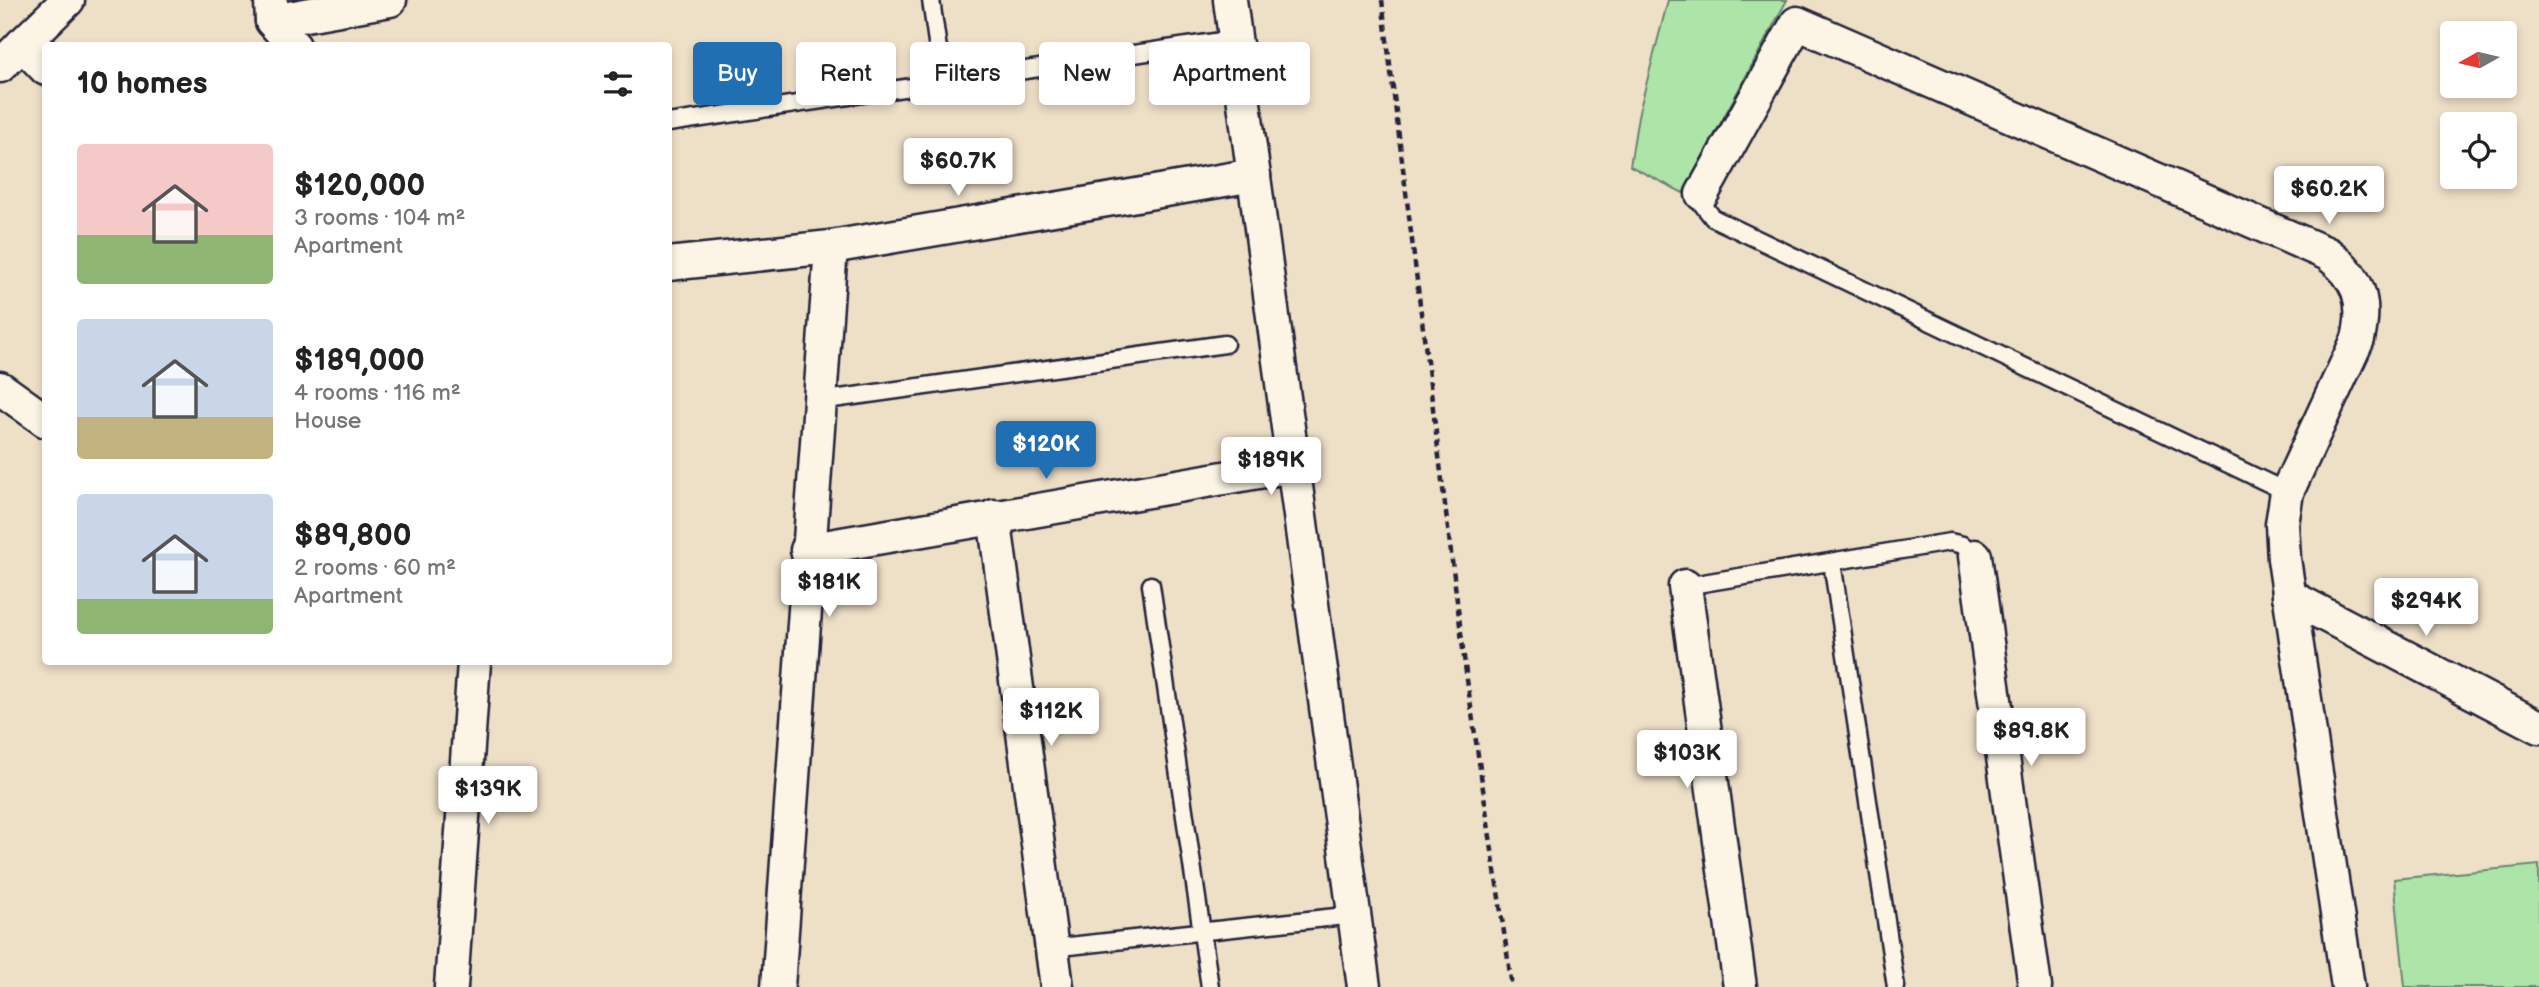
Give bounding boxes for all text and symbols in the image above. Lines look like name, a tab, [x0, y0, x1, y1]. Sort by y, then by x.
north arrow	[2440, 21, 2516, 98]
map controls	[2440, 21, 2517, 189]
chip: Buy	[693, 42, 782, 105]
chip: Rent	[796, 42, 896, 105]
chip: Filters	[910, 42, 1025, 105]
chip: New	[1039, 42, 1135, 105]
chip: Apartment	[1149, 42, 1310, 105]
icon: filters	[599, 65, 637, 103]
text: 10 homes	[77, 66, 208, 102]
button: locate	[2440, 112, 2517, 189]
pin: $60.7K	[901, 138, 1015, 198]
text: $60.7K	[920, 147, 996, 175]
pin: $60.2K	[2272, 166, 2386, 226]
text: $120,000	[294, 168, 425, 204]
icon: home	[133, 172, 217, 256]
text: $60.2K	[2290, 175, 2368, 203]
text: 3 rooms · 104 m²	[294, 204, 465, 232]
text: Apartment	[294, 232, 403, 260]
text: $189,000	[294, 343, 425, 379]
icon: home	[133, 347, 217, 431]
text: 4 rooms · 116 m²	[294, 379, 461, 407]
text: House	[294, 407, 361, 435]
pin: $120K	[997, 421, 1095, 481]
text: $120K	[1012, 430, 1080, 458]
pin: $189K	[1222, 438, 1320, 497]
text: $189K	[1237, 446, 1305, 474]
text: $89,800	[294, 518, 411, 554]
icon: home	[133, 522, 217, 606]
text: 2 rooms · 60 m²	[294, 554, 456, 582]
pin: $181K	[780, 560, 878, 619]
text: $181K	[797, 568, 861, 596]
pin: $294K	[2377, 578, 2475, 638]
text: Apartment	[294, 582, 403, 610]
text: $294K	[2390, 587, 2462, 615]
pin: $112K	[1002, 688, 1100, 748]
text: $112K	[1019, 697, 1083, 725]
pin: $89.8K	[1974, 708, 2088, 768]
text: $89.8K	[1993, 717, 2069, 745]
pin: $103K	[1638, 730, 1736, 790]
text: $103K	[1653, 739, 1721, 767]
pin: $139K	[439, 766, 537, 826]
text: $139K	[454, 775, 522, 803]

